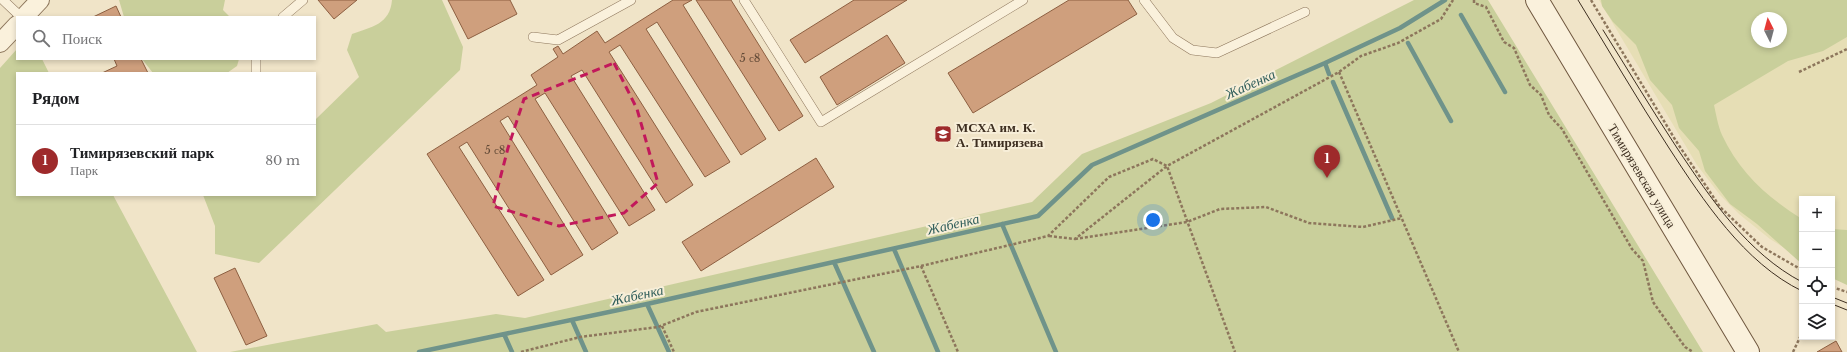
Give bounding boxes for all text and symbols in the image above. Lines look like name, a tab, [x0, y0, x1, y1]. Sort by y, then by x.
north arrow	[1751, 12, 1787, 48]
search box	[16, 16, 316, 60]
icon: search	[30, 27, 52, 49]
text: Поиск	[62, 29, 102, 48]
house number: 5 с8	[740, 51, 760, 65]
water label: Жабенка	[1221, 65, 1278, 103]
text: Рядом	[32, 88, 80, 109]
place label: МСХА им. К. А. Тимирязева	[956, 119, 1044, 151]
street label: Тимирязевская улица	[1604, 121, 1680, 231]
school or university icon: МСХА им. К. А. Тимирязева	[933, 124, 953, 144]
text: Тимирязевский парк	[70, 143, 214, 162]
house number: 5 с8	[485, 143, 505, 157]
pin: 1	[1314, 145, 1340, 178]
text: 1	[42, 152, 48, 169]
text: 80 m	[265, 152, 300, 169]
text: Парк	[70, 162, 98, 179]
map controls	[1799, 196, 1835, 340]
button: +	[1799, 196, 1835, 232]
water label: Жабенка	[924, 209, 981, 239]
your location	[1143, 210, 1163, 230]
button: −	[1799, 232, 1835, 268]
button: locate	[1799, 268, 1835, 304]
water label: Жабенка	[608, 281, 665, 310]
button: layers	[1799, 304, 1835, 340]

